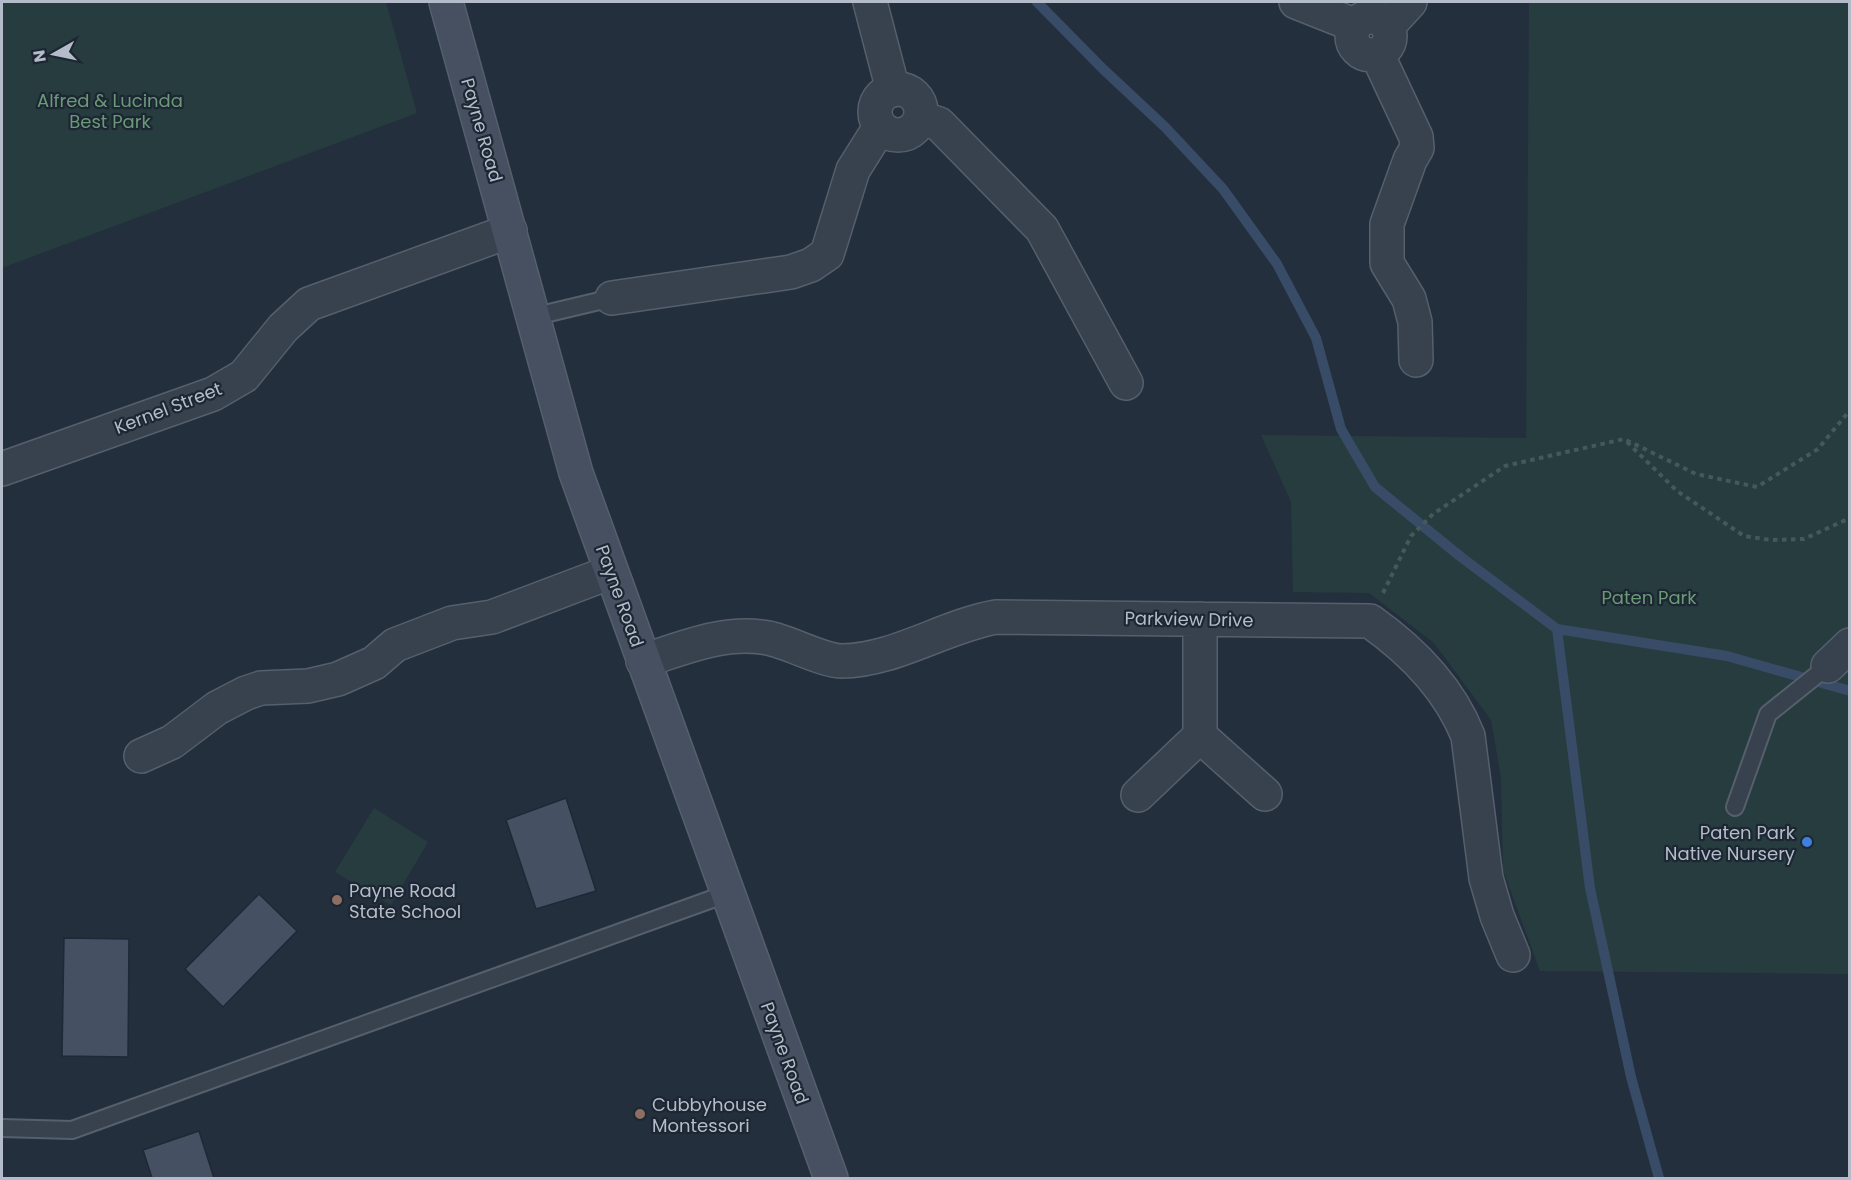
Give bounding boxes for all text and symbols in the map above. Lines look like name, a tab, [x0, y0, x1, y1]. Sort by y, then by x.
north arrow	[24, 24, 84, 84]
text: N	[27, 49, 52, 64]
street label: Payne Road	[455, 75, 509, 185]
park label: Alfred & Lucinda Best Park	[37, 88, 183, 134]
street label: Kernel Street	[111, 376, 225, 440]
street label: Payne Road	[590, 541, 650, 651]
park label: Paten Park	[1601, 585, 1697, 610]
street label: Parkview Drive	[1124, 605, 1254, 633]
place label: Paten Park Native Nursery	[1665, 820, 1796, 866]
marker: Paten Park Native Nursery	[1800, 835, 1814, 849]
place label: Payne Road State School	[349, 878, 461, 924]
marker: Payne Road State School	[330, 893, 344, 907]
street label: Payne Road	[755, 998, 815, 1108]
place label: Cubbyhouse Montessori	[652, 1092, 767, 1138]
marker: Cubbyhouse Montessori	[633, 1107, 647, 1121]

